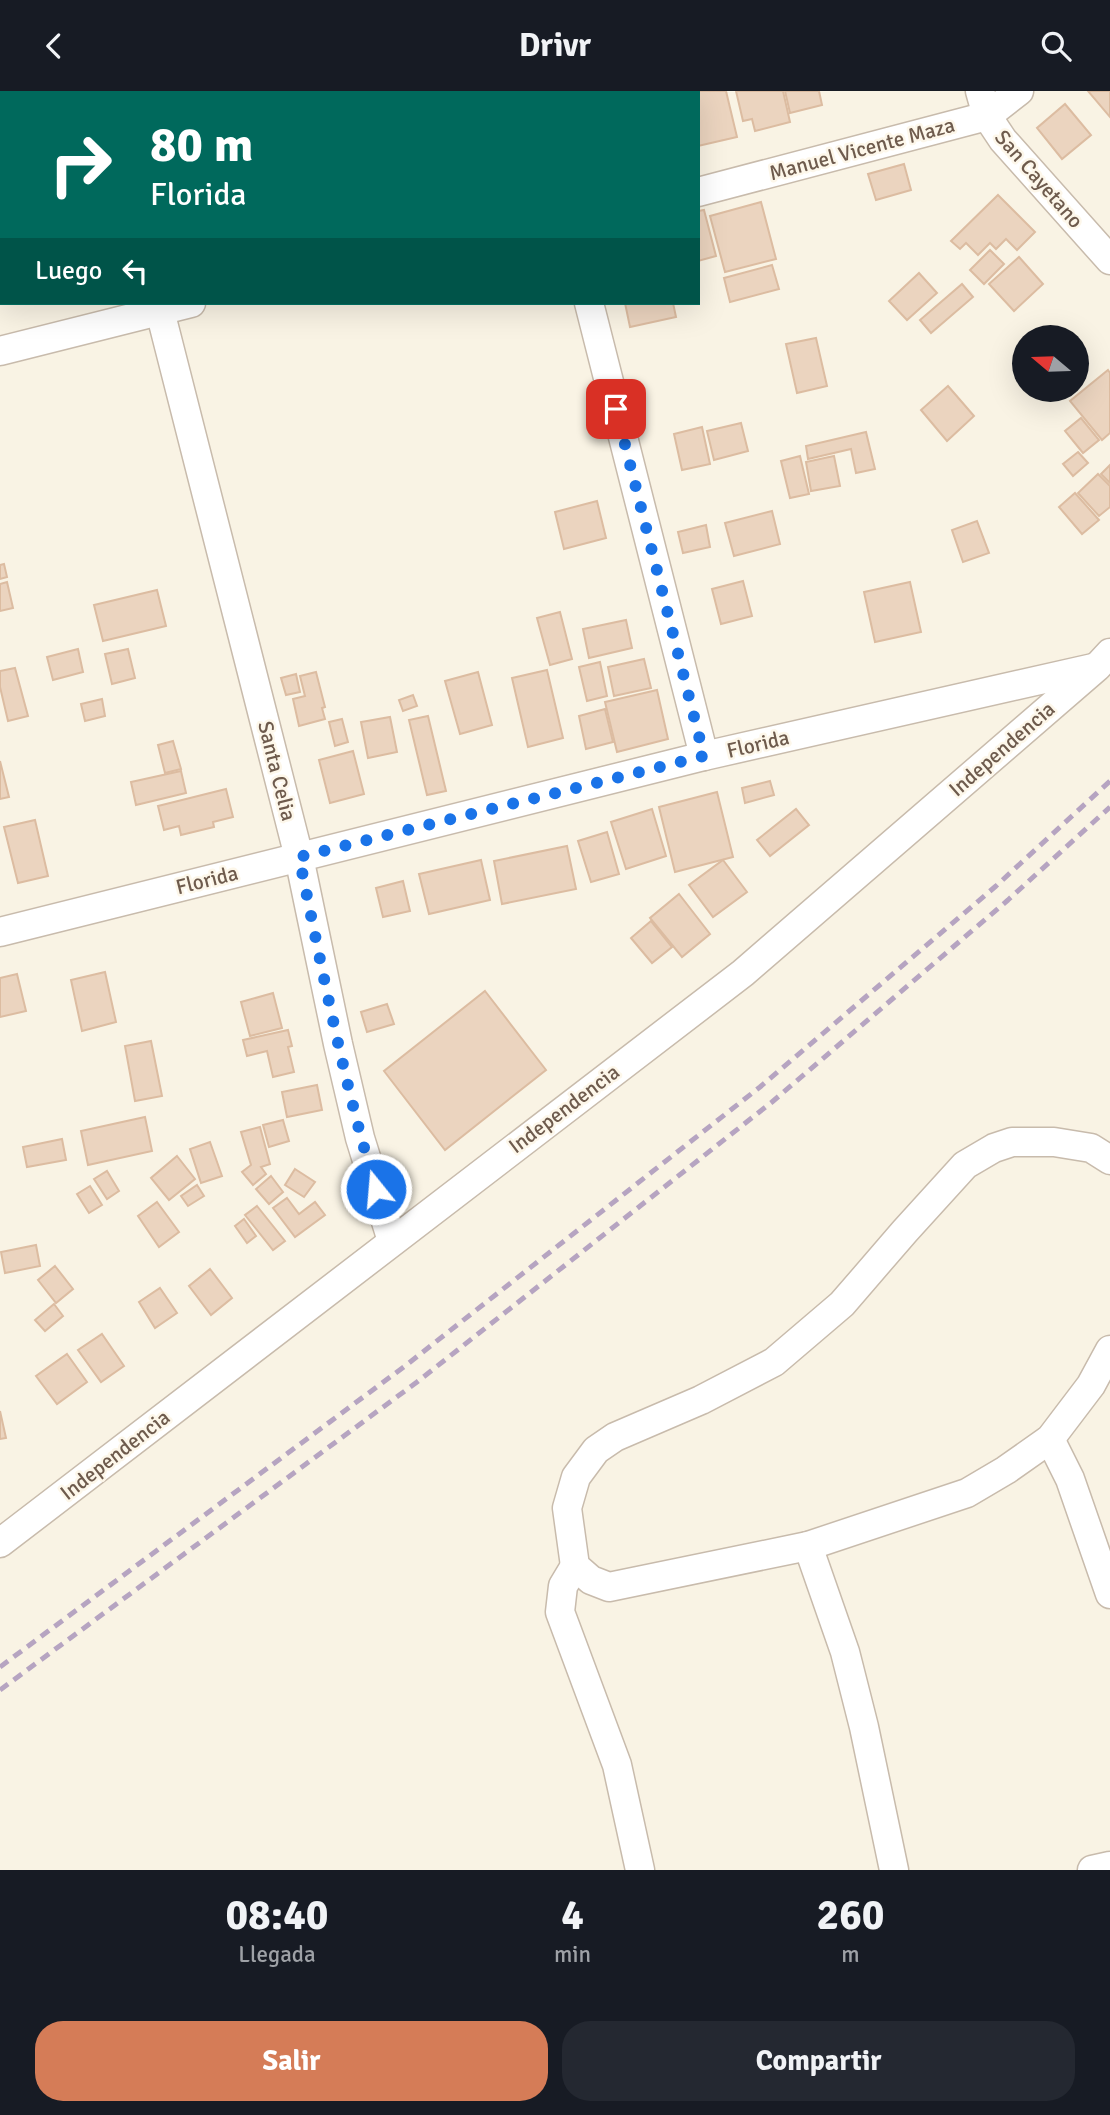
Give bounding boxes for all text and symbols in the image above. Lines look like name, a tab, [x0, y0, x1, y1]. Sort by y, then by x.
text: Drivr	[519, 26, 591, 65]
icon: back	[35, 27, 73, 65]
icon: search	[1037, 27, 1075, 65]
street label: Manuel Vicente Maza	[766, 112, 958, 186]
text: 80 m	[150, 115, 253, 175]
icon: right	[35, 119, 126, 210]
street label: San Cayetano	[989, 125, 1089, 233]
text: Florida	[150, 175, 247, 214]
icon: left	[116, 252, 154, 290]
text: Luego	[35, 255, 102, 287]
north arrow	[1012, 325, 1088, 403]
map controls	[1012, 325, 1089, 402]
pin	[586, 379, 646, 439]
icon: arrive	[597, 390, 635, 428]
street label: Independencia	[944, 696, 1060, 802]
street label: Santa Celia	[252, 718, 302, 824]
street label: Florida	[724, 724, 792, 764]
street label: Florida	[173, 860, 241, 900]
street label: Independencia	[504, 1059, 624, 1159]
position arrow	[339, 1152, 413, 1226]
street label: Independencia	[55, 1404, 175, 1506]
text: 08:40	[225, 1890, 329, 1941]
text: 4	[561, 1890, 584, 1941]
text: 260	[816, 1890, 885, 1941]
text: Llegada	[238, 1940, 316, 1969]
text: min	[554, 1940, 591, 1969]
text: m	[841, 1940, 860, 1969]
button: Salir	[35, 2021, 548, 2101]
button: Compartir	[562, 2021, 1075, 2101]

